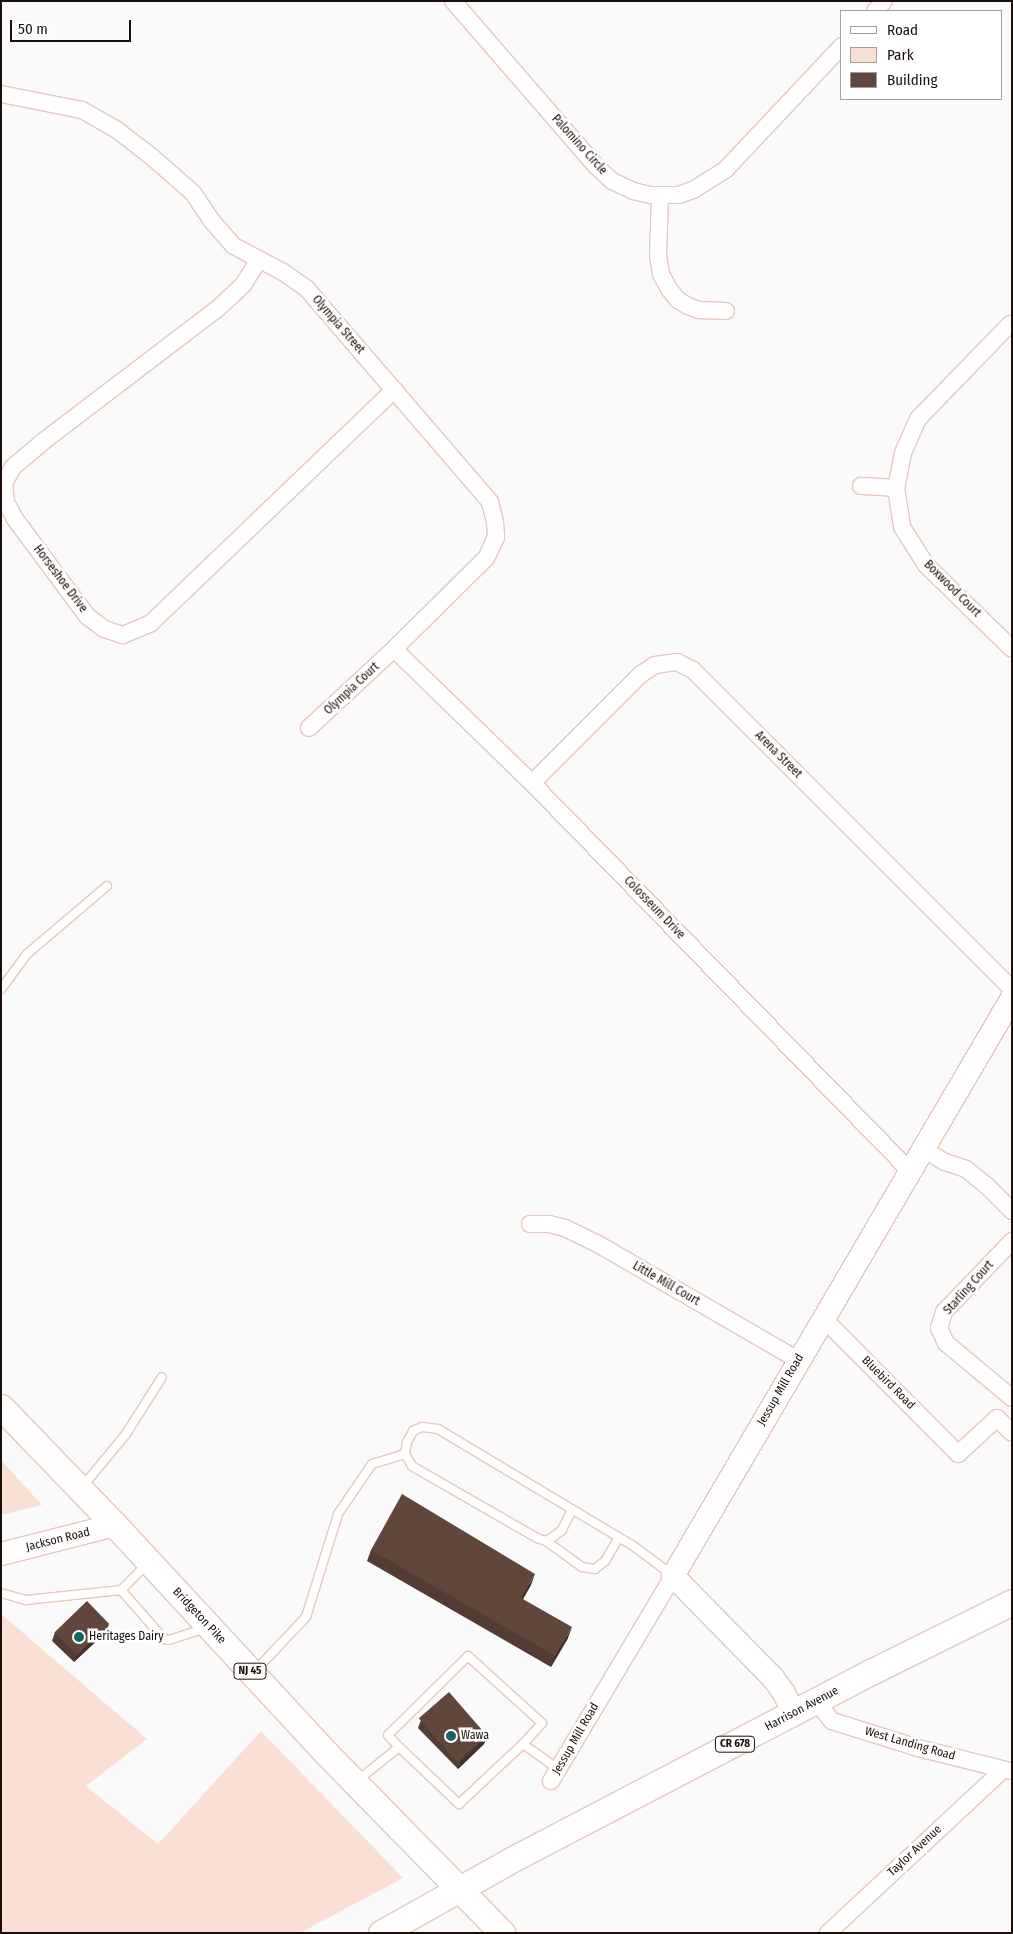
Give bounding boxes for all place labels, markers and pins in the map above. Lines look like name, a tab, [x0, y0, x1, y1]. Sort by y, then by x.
place label: Heritages Dairy	[89, 1630, 164, 1644]
marker: Heritages Dairy	[73, 1631, 85, 1643]
place label: Wawa	[461, 1729, 489, 1743]
marker: Wawa	[445, 1730, 457, 1742]

